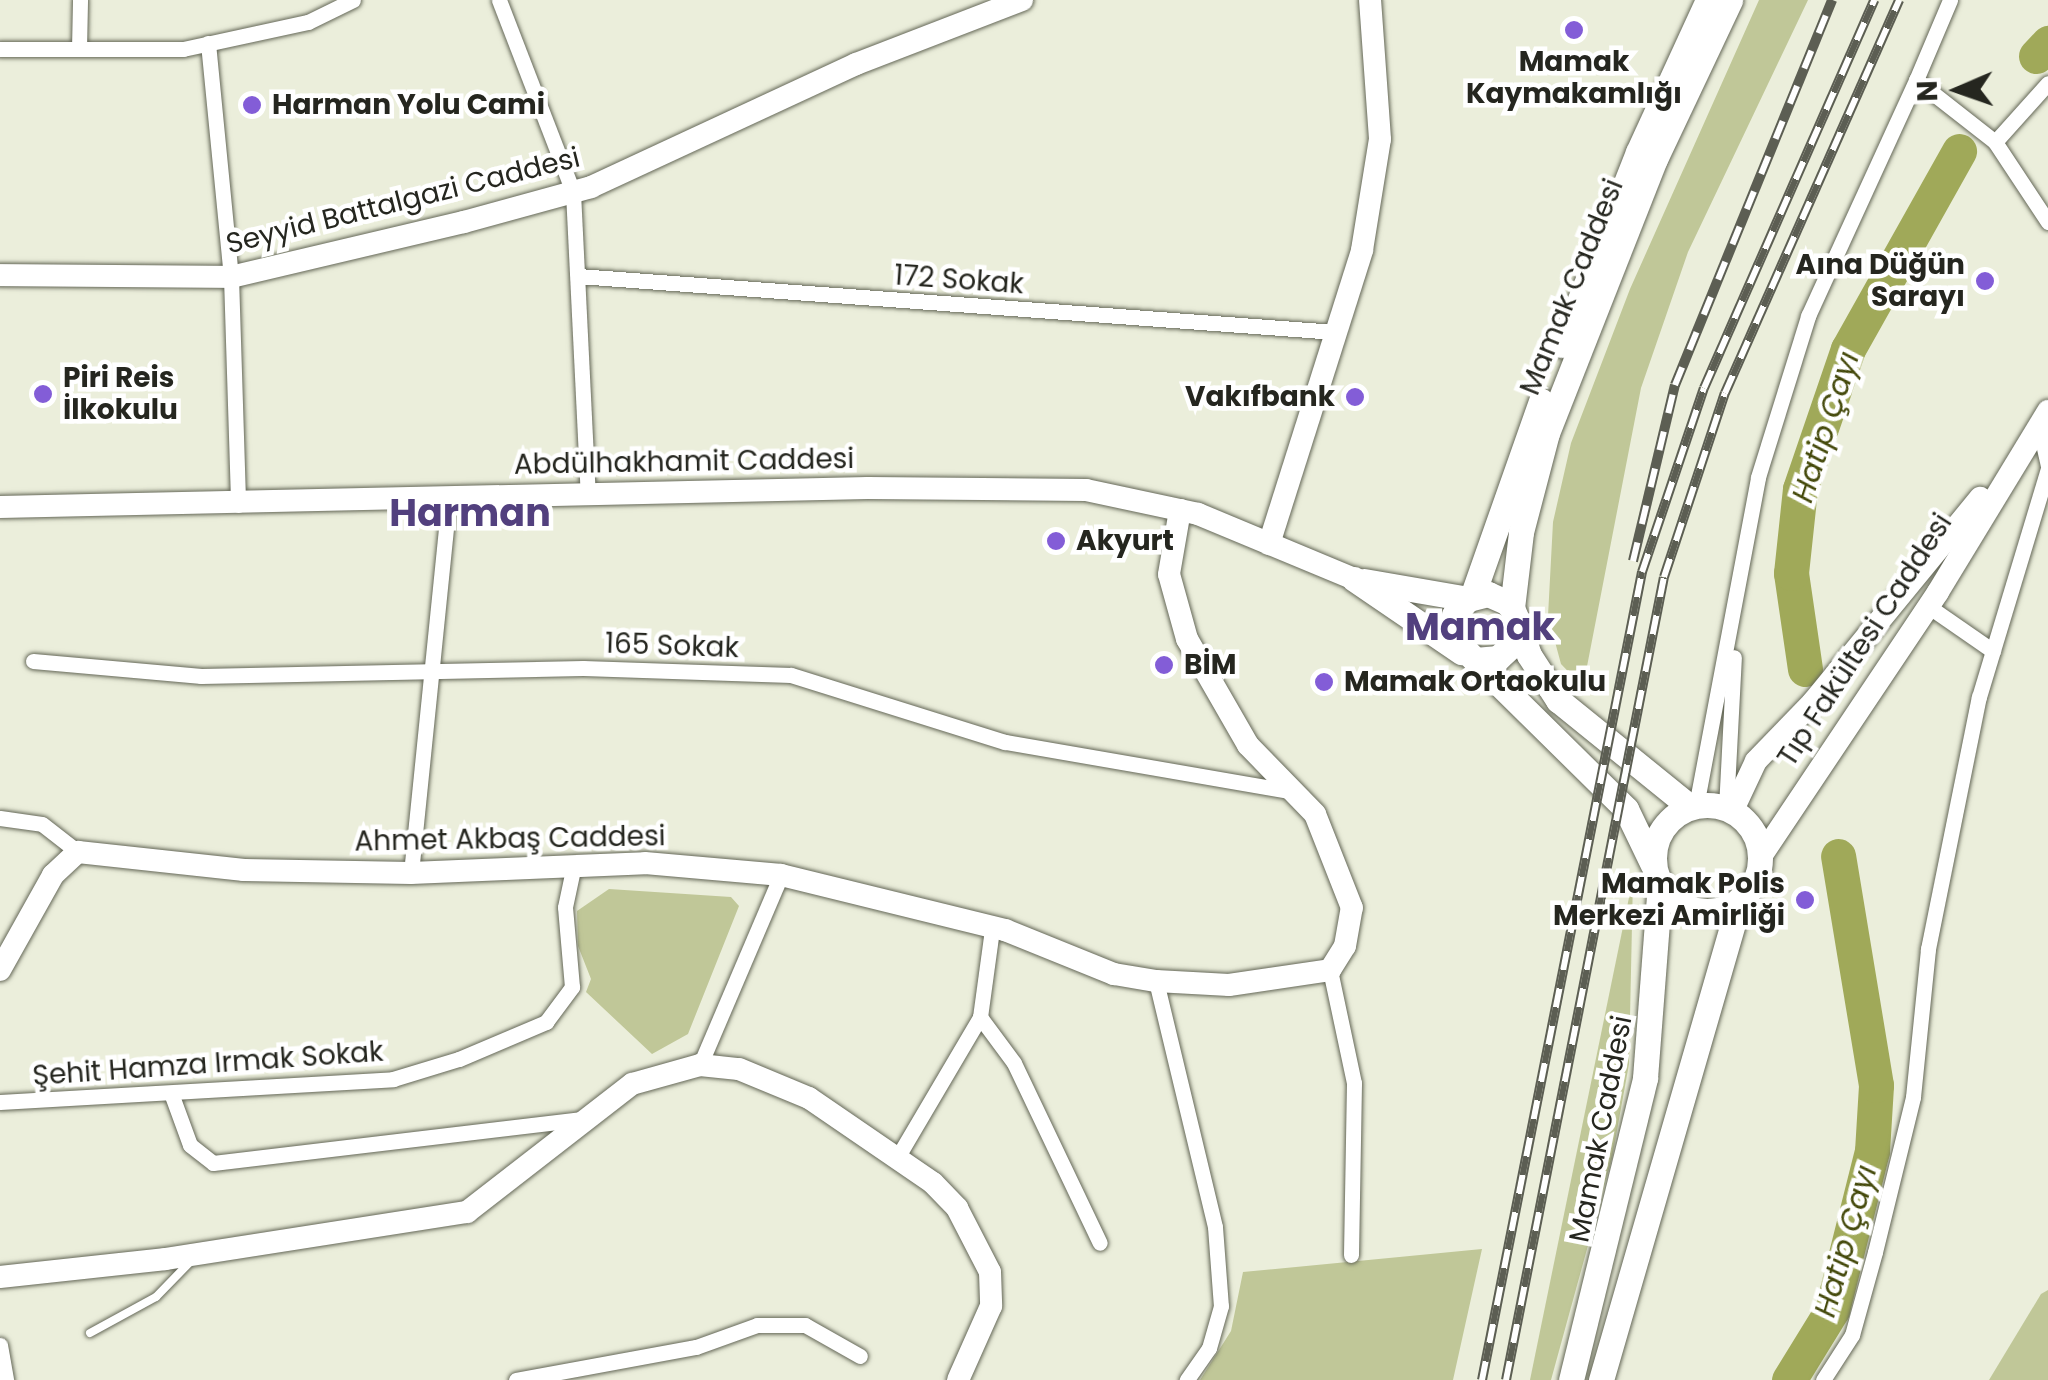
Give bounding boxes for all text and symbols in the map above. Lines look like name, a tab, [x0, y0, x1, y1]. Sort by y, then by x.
marker: Mamak Kaymakamlığı	[1563, 19, 1585, 41]
north arrow	[1908, 40, 2008, 140]
place label: Mamak Kaymakamlığı	[1466, 45, 1682, 111]
text: N	[1908, 80, 1947, 102]
place label: Harman Yolu Cami	[272, 88, 545, 122]
marker: Harman Yolu Cami	[241, 94, 263, 116]
street label: Seyyid Battalgazi Caddesi	[223, 141, 583, 261]
street label: Mamak Caddesi	[1513, 174, 1631, 400]
place label: Aına Düğün Sarayı	[1796, 248, 1965, 314]
street label: 172 Sokak	[893, 259, 1025, 301]
marker: Aına Düğün Sarayı	[1974, 270, 1996, 292]
water label: Hatip Çayı	[1785, 347, 1867, 507]
place label: Piri Reis İlkokulu	[63, 361, 178, 427]
place label: Vakıfbank	[1185, 380, 1335, 414]
marker: Piri Reis İlkokulu	[32, 383, 54, 405]
marker: Vakıfbank	[1344, 386, 1366, 408]
street label: Abdülhakhamit Caddesi	[514, 442, 854, 482]
district label: Harman	[389, 490, 551, 536]
street label: Tıp Fakültesi Caddesi	[1771, 507, 1959, 773]
place label: Akyurt	[1076, 524, 1174, 558]
marker: Akyurt	[1045, 530, 1067, 552]
district label: Mamak	[1405, 604, 1555, 650]
street label: 165 Sokak	[604, 627, 740, 665]
place label: BİM	[1184, 648, 1236, 682]
marker: BİM	[1153, 654, 1175, 676]
place label: Mamak Ortaokulu	[1344, 665, 1606, 699]
marker: Mamak Ortaokulu	[1313, 671, 1335, 693]
street label: Ahmet Akbaş Caddesi	[354, 819, 666, 859]
place label: Mamak Polis Merkezi Amirliği	[1553, 867, 1785, 933]
marker: Mamak Polis Merkezi Amirliği	[1794, 889, 1816, 911]
street label: Mamak Caddesi	[1563, 1013, 1639, 1245]
street label: Şehit Hamza Irmak Sokak	[31, 1035, 385, 1093]
water label: Hatip Çayı	[1807, 1161, 1885, 1321]

